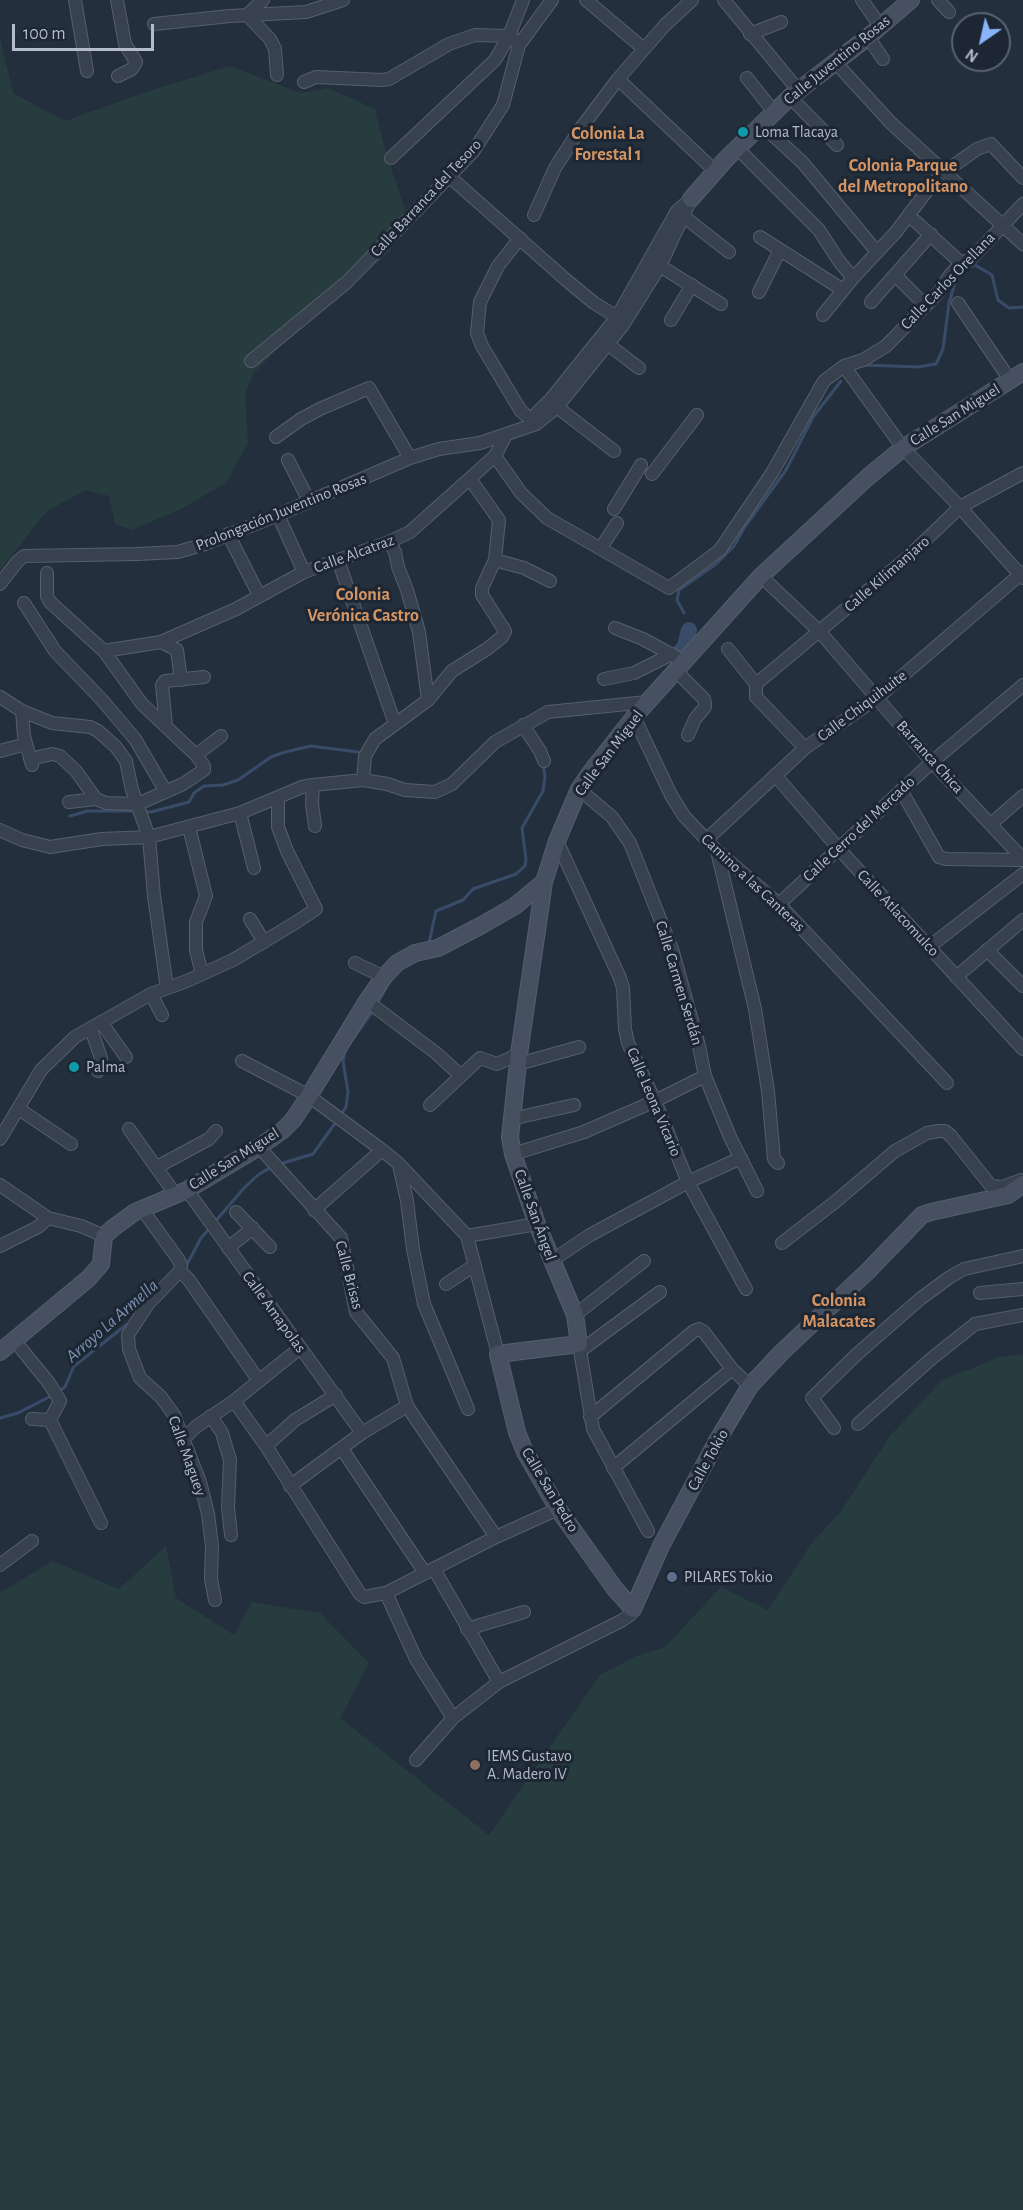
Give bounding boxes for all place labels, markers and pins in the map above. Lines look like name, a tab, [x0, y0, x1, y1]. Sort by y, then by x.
place label: Loma Tlacaya	[755, 122, 838, 142]
marker: Loma Tlacaya	[736, 125, 750, 139]
place label: Palma	[86, 1057, 125, 1077]
marker: Palma	[67, 1060, 81, 1074]
place label: PILARES Tokio	[684, 1567, 773, 1587]
marker: PILARES Tokio	[665, 1570, 679, 1584]
place label: IEMS Gustavo A. Madero IV	[487, 1746, 572, 1784]
marker: IEMS Gustavo A. Madero IV	[468, 1758, 482, 1772]

